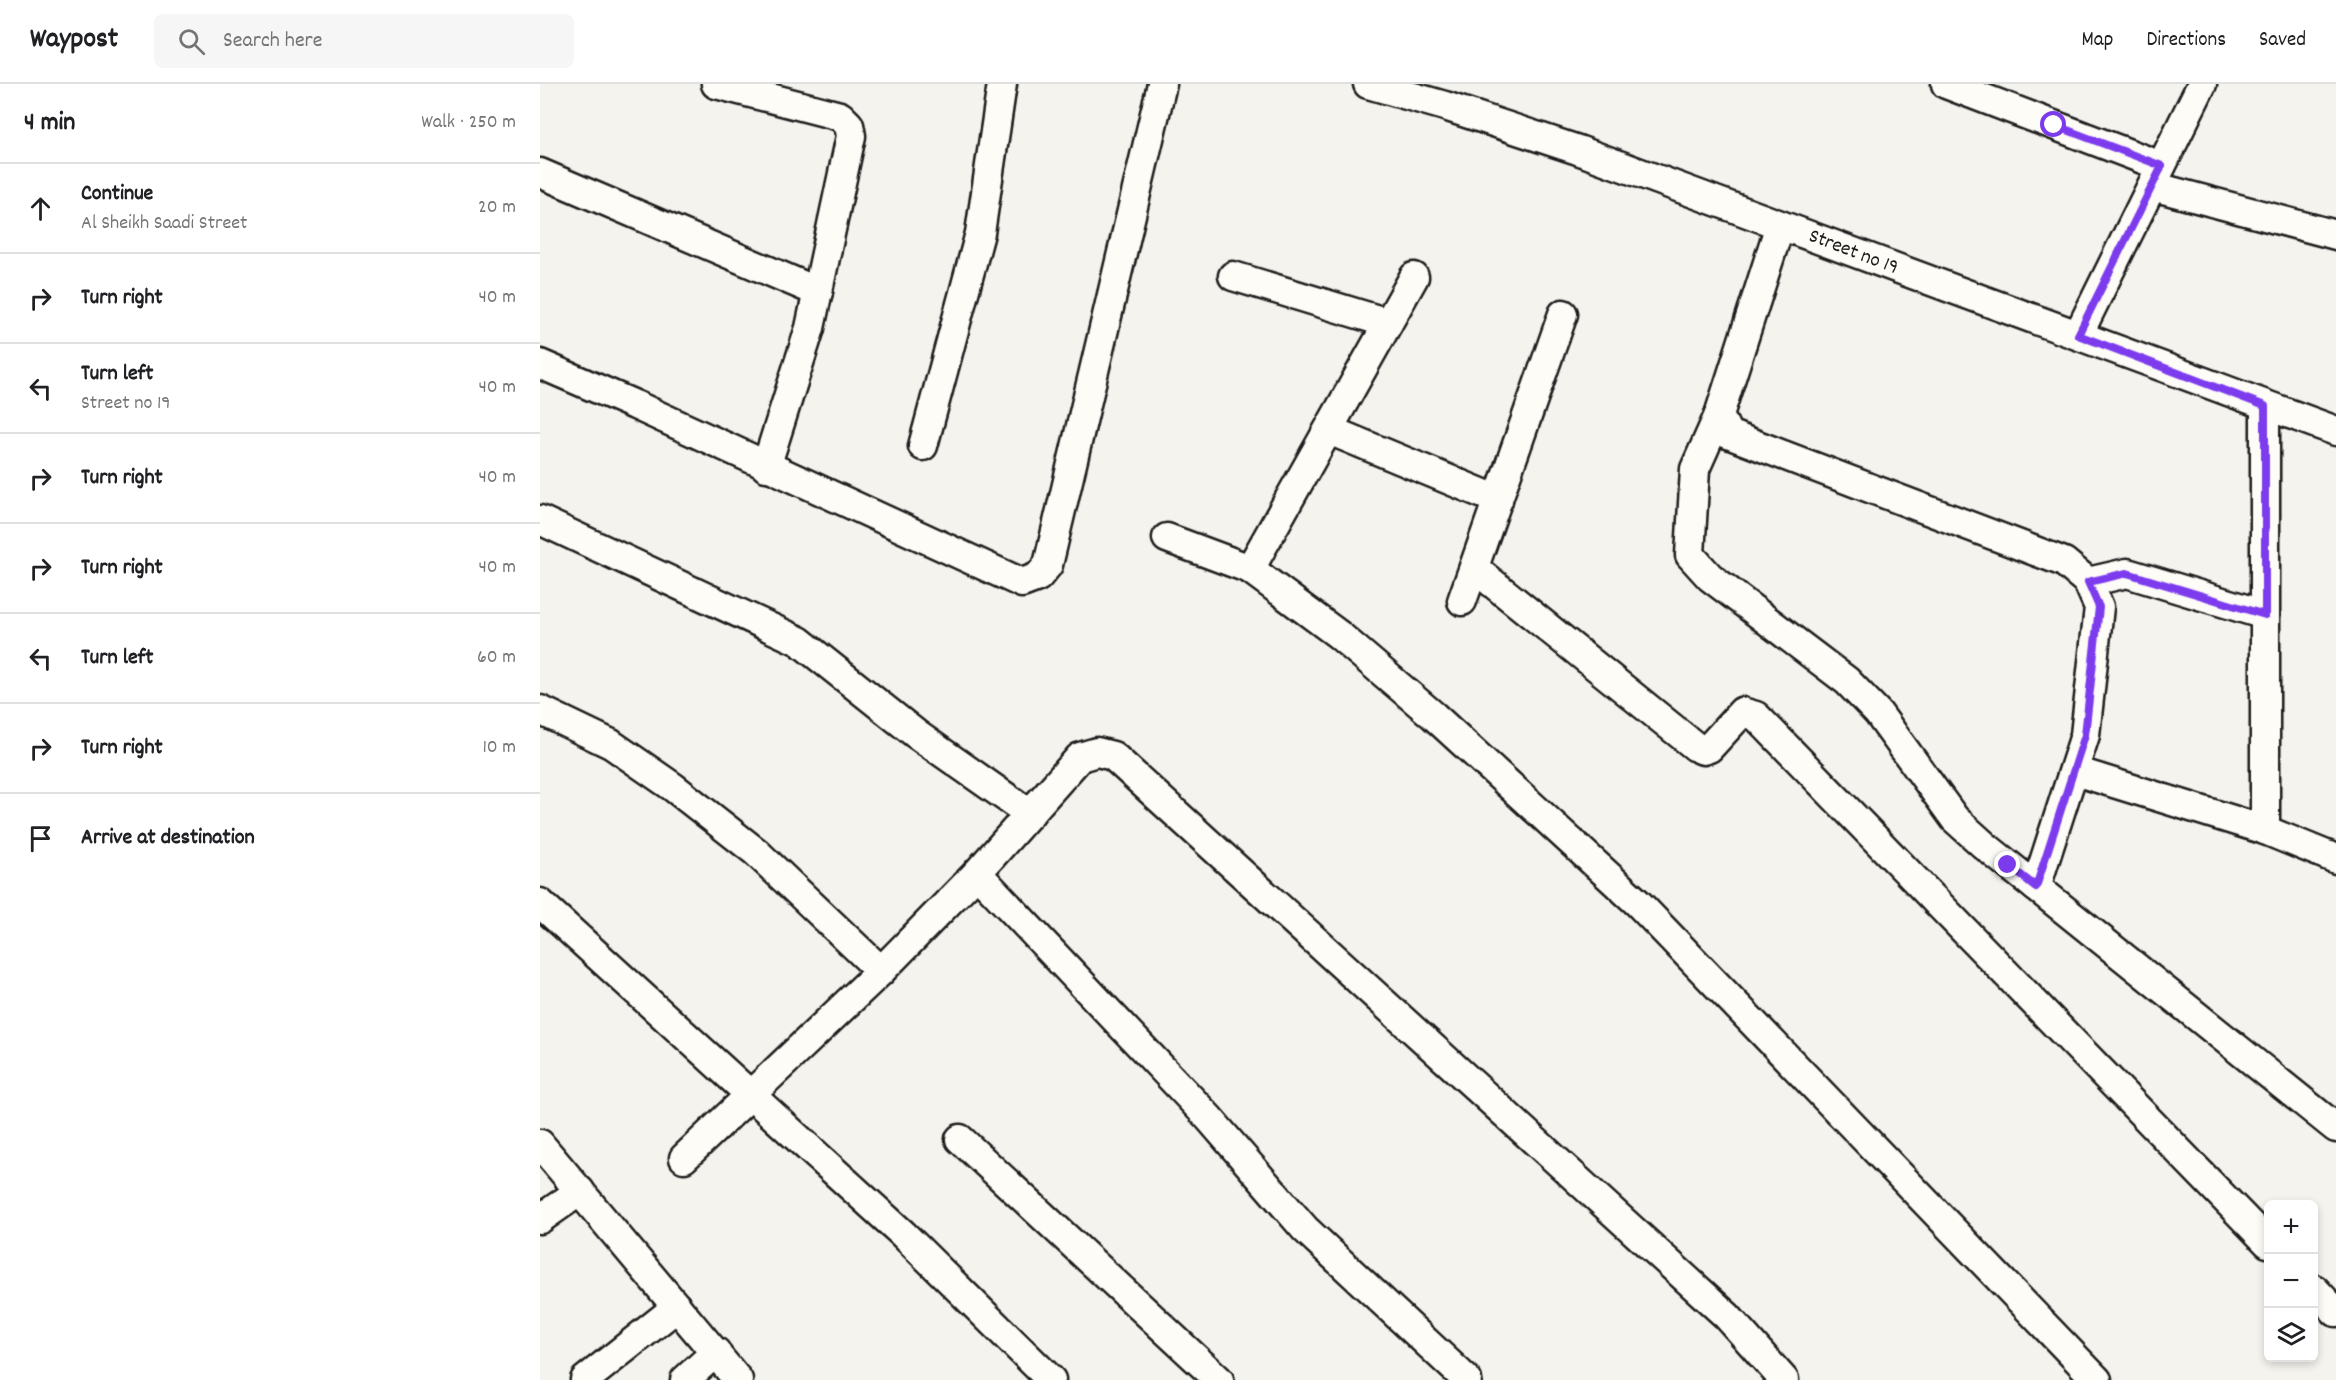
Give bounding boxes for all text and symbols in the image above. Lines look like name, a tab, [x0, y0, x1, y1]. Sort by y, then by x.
search box	[154, 14, 574, 68]
text: Waypost	[30, 21, 118, 61]
icon: search	[175, 25, 208, 58]
text: Search here	[223, 26, 322, 57]
text: Map	[2082, 26, 2113, 56]
text: Directions	[2146, 26, 2226, 56]
text: Saved	[2259, 26, 2306, 56]
text: 4 min	[24, 105, 75, 142]
text: Walk · 250 m	[421, 109, 516, 137]
route start	[2040, 111, 2066, 137]
text: Continue	[81, 179, 153, 210]
icon: ahead	[24, 192, 57, 225]
text: 20 m	[478, 194, 516, 222]
text: Al Sheikh Saadi Street	[81, 210, 247, 238]
street label: Street no 19	[1804, 222, 1902, 284]
icon: right	[24, 282, 57, 315]
text: Turn right	[81, 283, 163, 314]
text: 40 m	[478, 284, 516, 312]
text: Turn left	[81, 359, 153, 390]
icon: left	[24, 372, 57, 405]
text: 40 m	[478, 374, 516, 402]
text: Street no 19	[81, 390, 170, 418]
icon: right	[24, 462, 57, 495]
text: Turn right	[81, 463, 163, 494]
text: 40 m	[478, 464, 516, 492]
icon: right	[24, 552, 57, 585]
text: Turn right	[81, 553, 163, 584]
text: 40 m	[478, 554, 516, 582]
icon: left	[24, 642, 57, 675]
text: Turn left	[81, 643, 153, 674]
text: 60 m	[477, 644, 516, 672]
icon: right	[24, 732, 57, 765]
text: Turn right	[81, 733, 163, 764]
text: 10 m	[482, 734, 516, 762]
icon: arrive	[24, 822, 57, 855]
text: Arrive at destination	[81, 823, 255, 854]
route end	[1994, 851, 2020, 877]
map controls	[2264, 1200, 2318, 1362]
button: +	[2264, 1200, 2318, 1254]
button: −	[2264, 1254, 2318, 1308]
button: layers	[2264, 1308, 2318, 1362]

